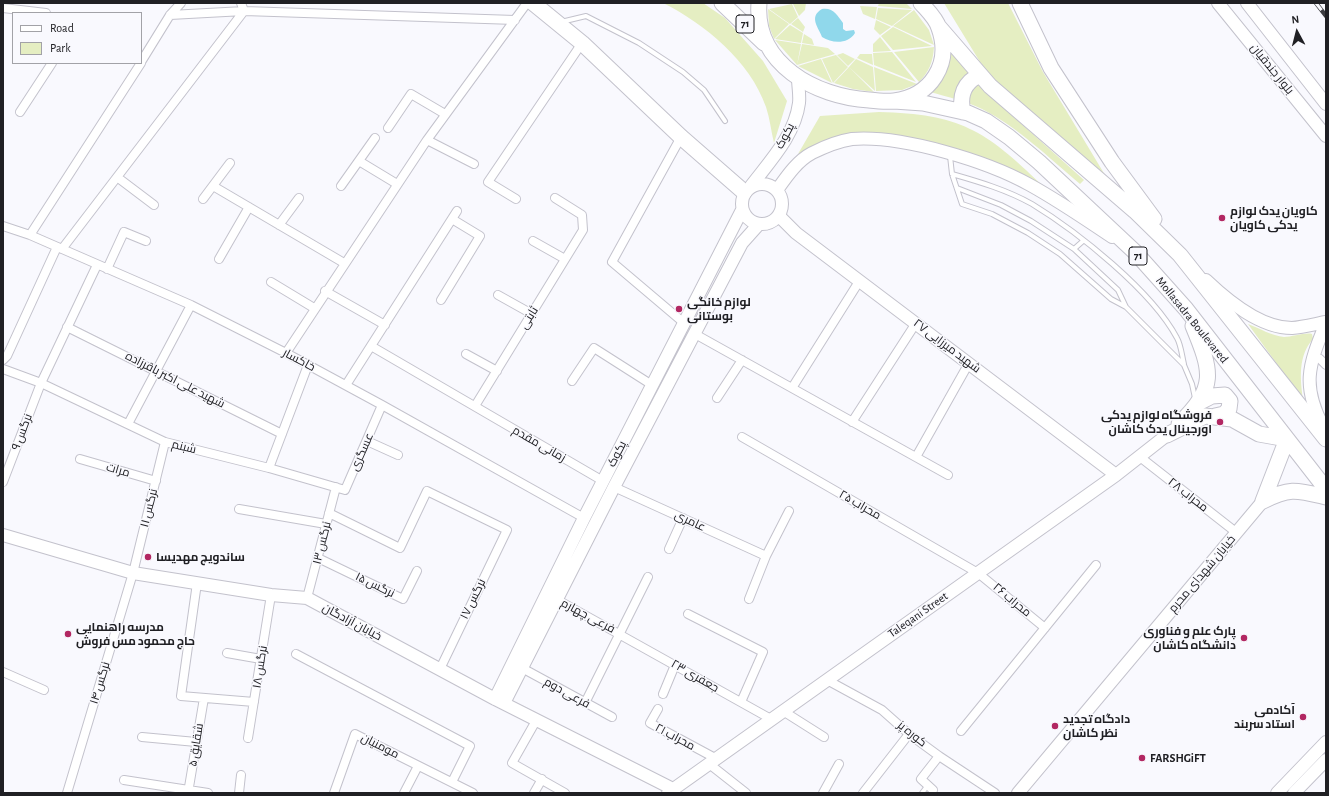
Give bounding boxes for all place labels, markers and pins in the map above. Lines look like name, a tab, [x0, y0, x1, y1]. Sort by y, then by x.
place label: کاویان یدک لوازم یدکی کاویان	[1230, 204, 1318, 232]
marker: کاویان یدک لوازم یدکی کاویان	[1217, 213, 1227, 223]
place label: لوازم خانگی بوستانی	[687, 295, 751, 323]
marker: لوازم خانگی بوستانی	[674, 304, 684, 314]
place label: فروشگاه لوازم یدکی اورجینال یدک کاشان	[1101, 408, 1212, 436]
marker: فروشگاه لوازم یدکی اورجینال یدک کاشان	[1215, 417, 1225, 427]
place label: ساندویچ مهدیسا	[156, 550, 245, 564]
marker: ساندویچ مهدیسا	[143, 552, 153, 562]
place label: مدرسه راهنمایی حاج محمود مس فروش	[76, 620, 195, 648]
place label: پارک علم و فناوری دانشگاه کاشان	[1143, 624, 1236, 652]
marker: مدرسه راهنمایی حاج محمود مس فروش	[63, 629, 73, 639]
marker: پارک علم و فناوری دانشگاه کاشان	[1239, 633, 1249, 643]
place label: آکادمی استاد سربند	[1234, 703, 1295, 731]
place label: دادگاه تجدید نظر کاشان	[1063, 712, 1130, 740]
marker: آکادمی استاد سربند	[1298, 712, 1308, 722]
marker: دادگاه تجدید نظر کاشان	[1050, 721, 1060, 731]
place label: FARSHGiFT	[1150, 751, 1206, 765]
marker: FARSHGiFT	[1137, 753, 1147, 763]

